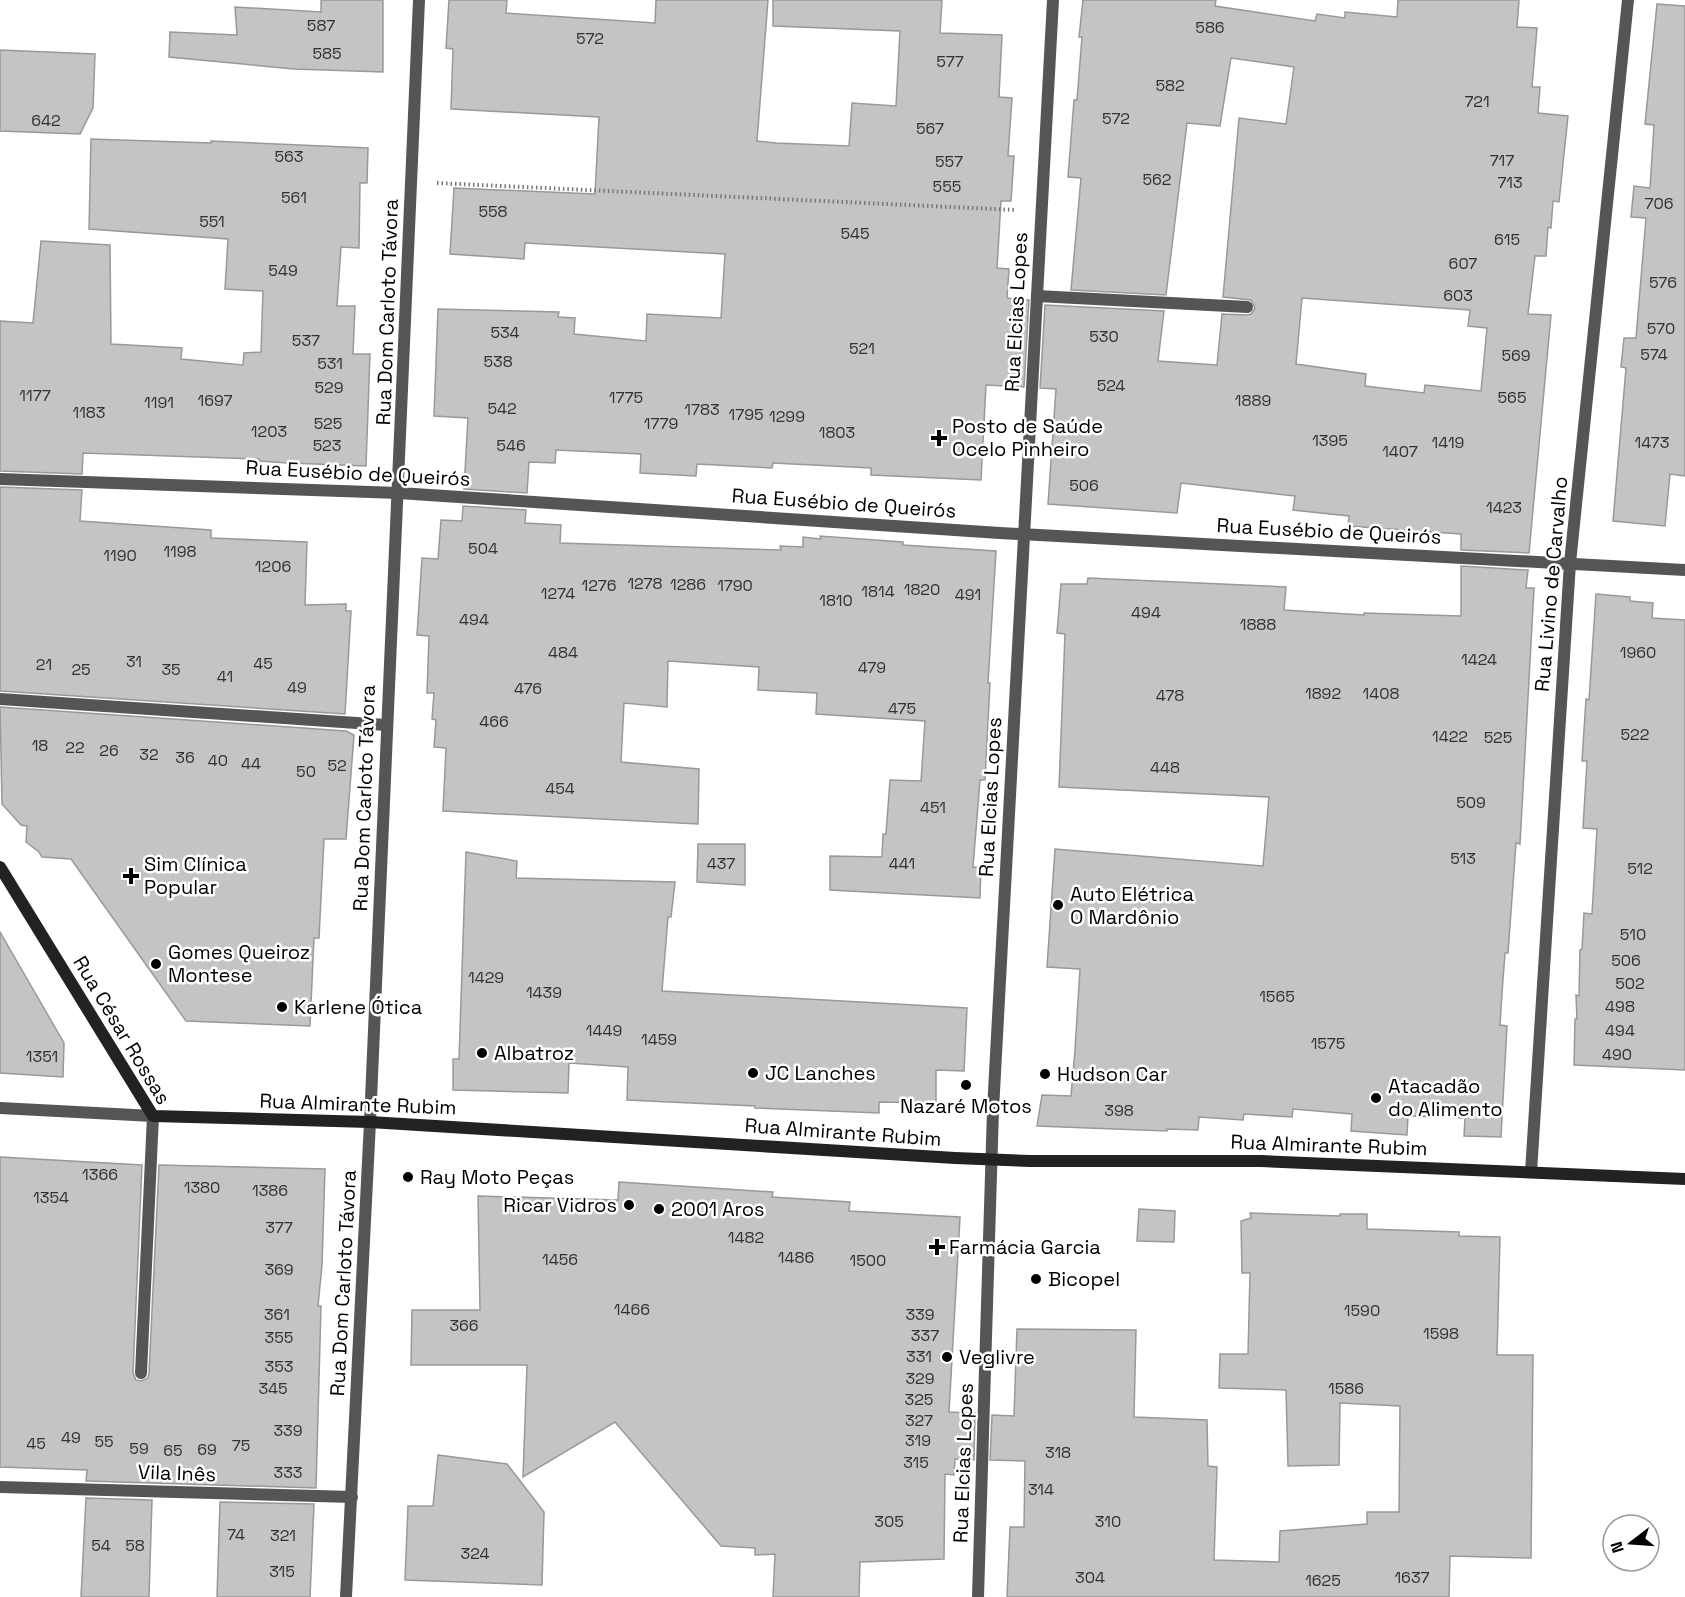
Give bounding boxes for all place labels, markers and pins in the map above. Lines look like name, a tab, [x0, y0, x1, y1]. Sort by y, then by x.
place label: Posto de Saúde Ocelo Pinheiro	[952, 413, 1103, 462]
marker: Posto de Saúde Ocelo Pinheiro	[930, 429, 948, 447]
place label: Sim Clínica Popular	[144, 851, 247, 900]
marker: Sim Clínica Popular	[122, 867, 140, 885]
place label: Auto Elétrica O Mardônio	[1070, 881, 1194, 930]
marker: Auto Elétrica O Mardônio	[1051, 898, 1065, 912]
place label: Gomes Queiroz Montese	[168, 939, 310, 988]
marker: Gomes Queiroz Montese	[149, 957, 163, 971]
place label: Karlene Ótica	[294, 994, 422, 1020]
marker: Karlene Ótica	[275, 1000, 289, 1014]
place label: Albatroz	[494, 1040, 574, 1066]
marker: Albatroz	[475, 1046, 489, 1060]
place label: JC Lanches	[765, 1060, 876, 1086]
place label: Hudson Car	[1057, 1061, 1167, 1087]
marker: JC Lanches	[746, 1066, 760, 1080]
marker: Hudson Car	[1038, 1067, 1052, 1081]
place label: Atacadão do Alimento	[1388, 1073, 1503, 1122]
marker: Nazaré Motos	[959, 1078, 973, 1092]
marker: Atacadão do Alimento	[1369, 1091, 1383, 1105]
place label: Nazaré Motos	[900, 1093, 1032, 1119]
place label: Ray Moto Peças	[420, 1164, 574, 1190]
marker: Ray Moto Peças	[401, 1170, 415, 1184]
place label: Ricar Vidros	[503, 1192, 617, 1218]
place label: 2001 Aros	[671, 1196, 765, 1222]
marker: Ricar Vidros	[622, 1198, 636, 1212]
marker: 2001 Aros	[652, 1202, 666, 1216]
place label: Farmácia Garcia	[949, 1234, 1101, 1260]
marker: Farmácia Garcia	[930, 1240, 944, 1254]
place label: Bicopel	[1048, 1266, 1120, 1292]
marker: Bicopel	[1029, 1272, 1043, 1286]
place label: Veglivre	[959, 1344, 1035, 1370]
marker: Veglivre	[940, 1350, 954, 1364]

